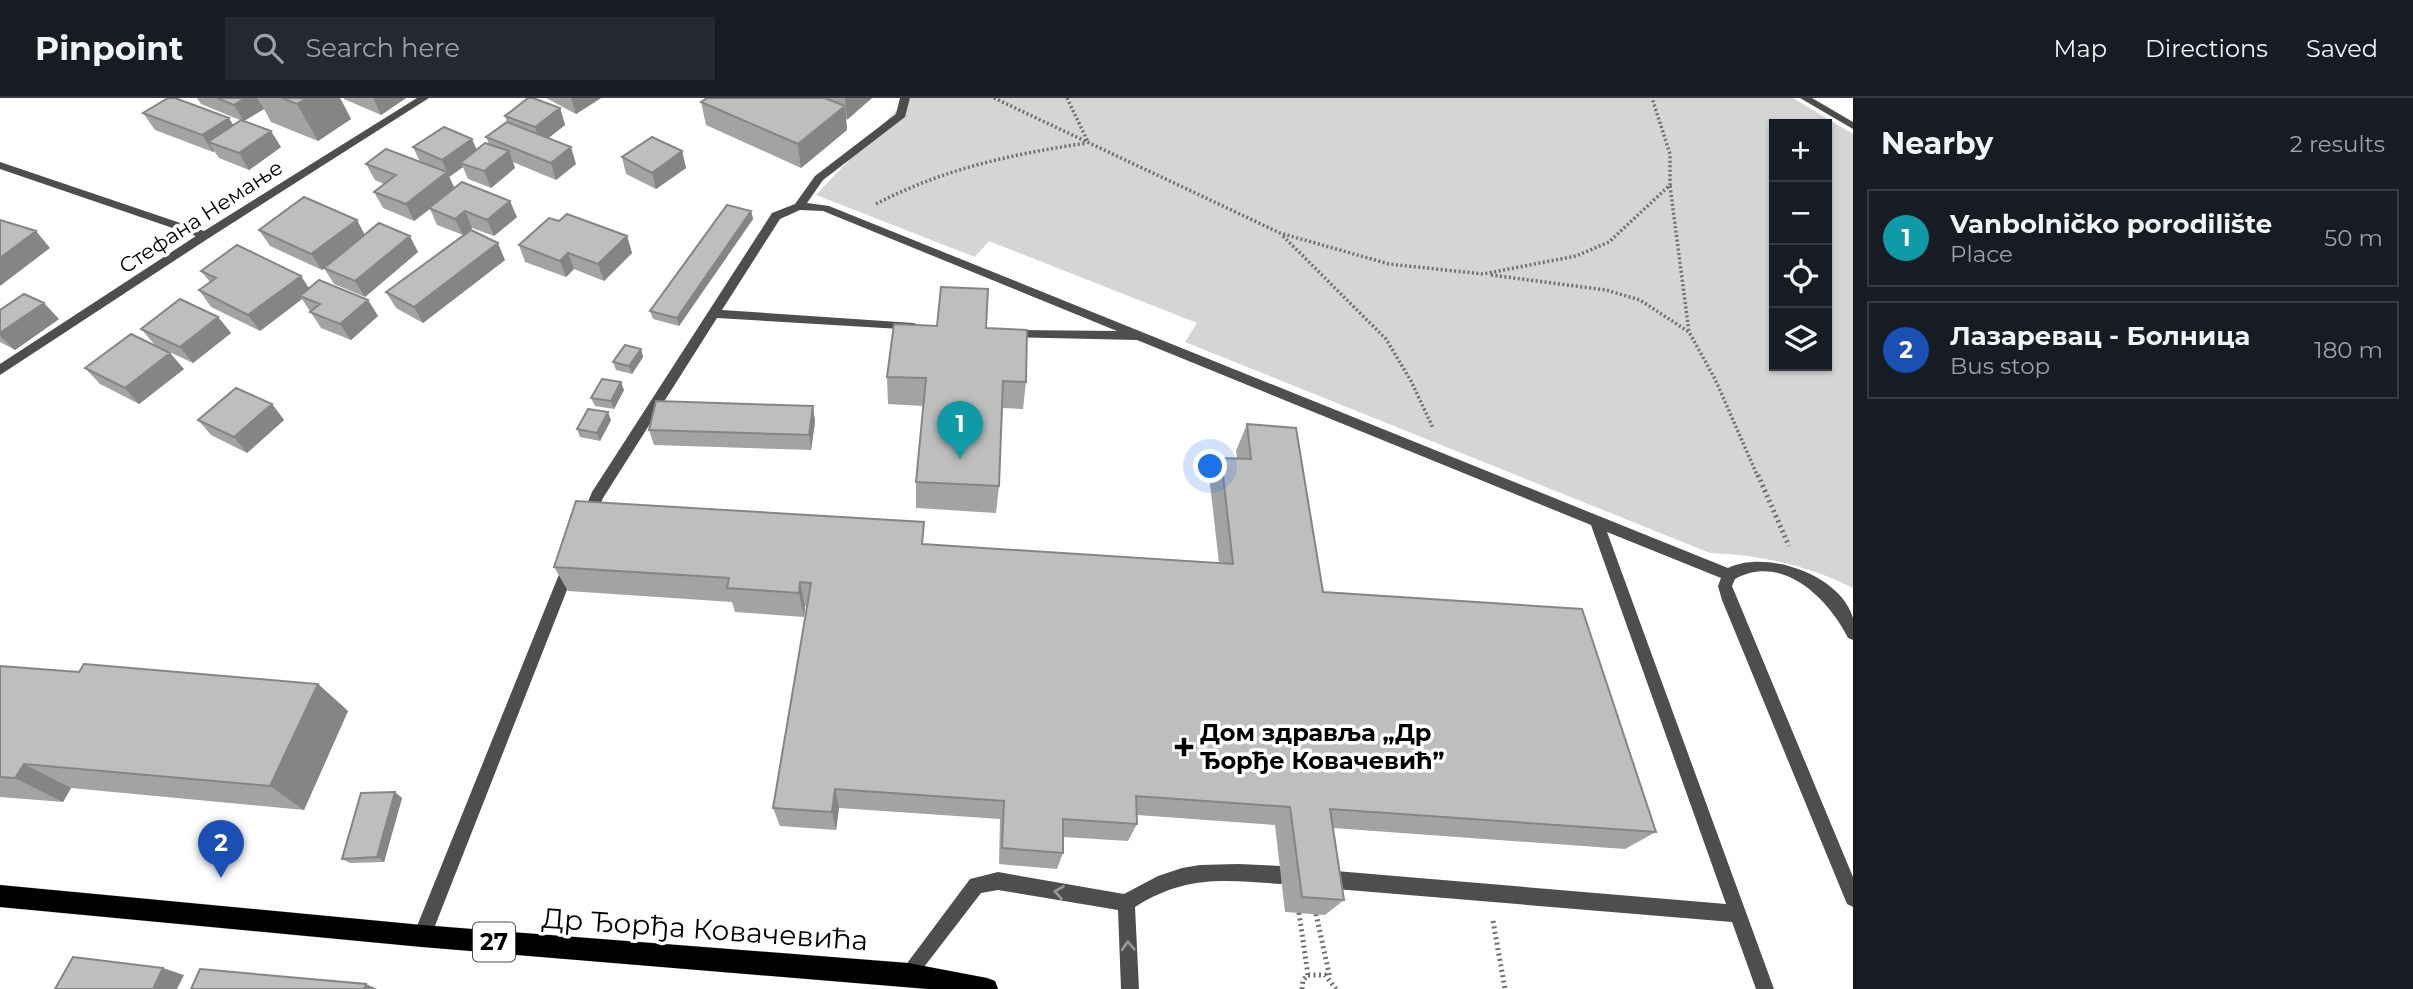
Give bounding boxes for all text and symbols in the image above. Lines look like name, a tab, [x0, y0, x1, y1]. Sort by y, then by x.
search box	[225, 17, 715, 80]
text: Pinpoint	[35, 28, 183, 68]
icon: search	[249, 29, 287, 67]
text: Search here	[305, 32, 460, 64]
text: Map	[2054, 34, 2107, 63]
text: Directions	[2145, 34, 2268, 63]
text: Saved	[2306, 34, 2378, 63]
map controls	[1769, 119, 1832, 371]
button: +	[1769, 119, 1832, 182]
text: Nearby	[1881, 125, 1993, 162]
text: 2 results	[2290, 130, 2385, 158]
street label: Стефана Немање	[114, 154, 287, 279]
button: −	[1769, 182, 1832, 245]
text: Vanbolničko porodilište	[1950, 208, 2272, 240]
text: 1	[1901, 224, 1911, 252]
text: 50 m	[2324, 224, 2383, 252]
text: Place	[1950, 240, 2013, 268]
button: locate	[1769, 245, 1832, 308]
button: layers	[1769, 308, 1832, 371]
text: Лазаревац - Болница	[1950, 320, 2250, 352]
text: 2	[1899, 336, 1913, 364]
text: 180 m	[2314, 336, 2383, 364]
text: Bus stop	[1950, 352, 2050, 380]
pin: 1	[937, 401, 983, 459]
your location	[1193, 449, 1227, 483]
place label: Дом здравља „Др Ђорђе Ковачевић”	[1200, 718, 1444, 775]
marker: Дом здравља „Др Ђорђе Ковачевић”	[1174, 737, 1194, 757]
pin: 2	[198, 820, 244, 878]
one-way arrow	[1053, 885, 1065, 900]
street label: Др Ђорђа Ковачевића	[541, 901, 869, 957]
road number: 27	[473, 922, 515, 962]
one-way arrow	[1121, 940, 1136, 951]

